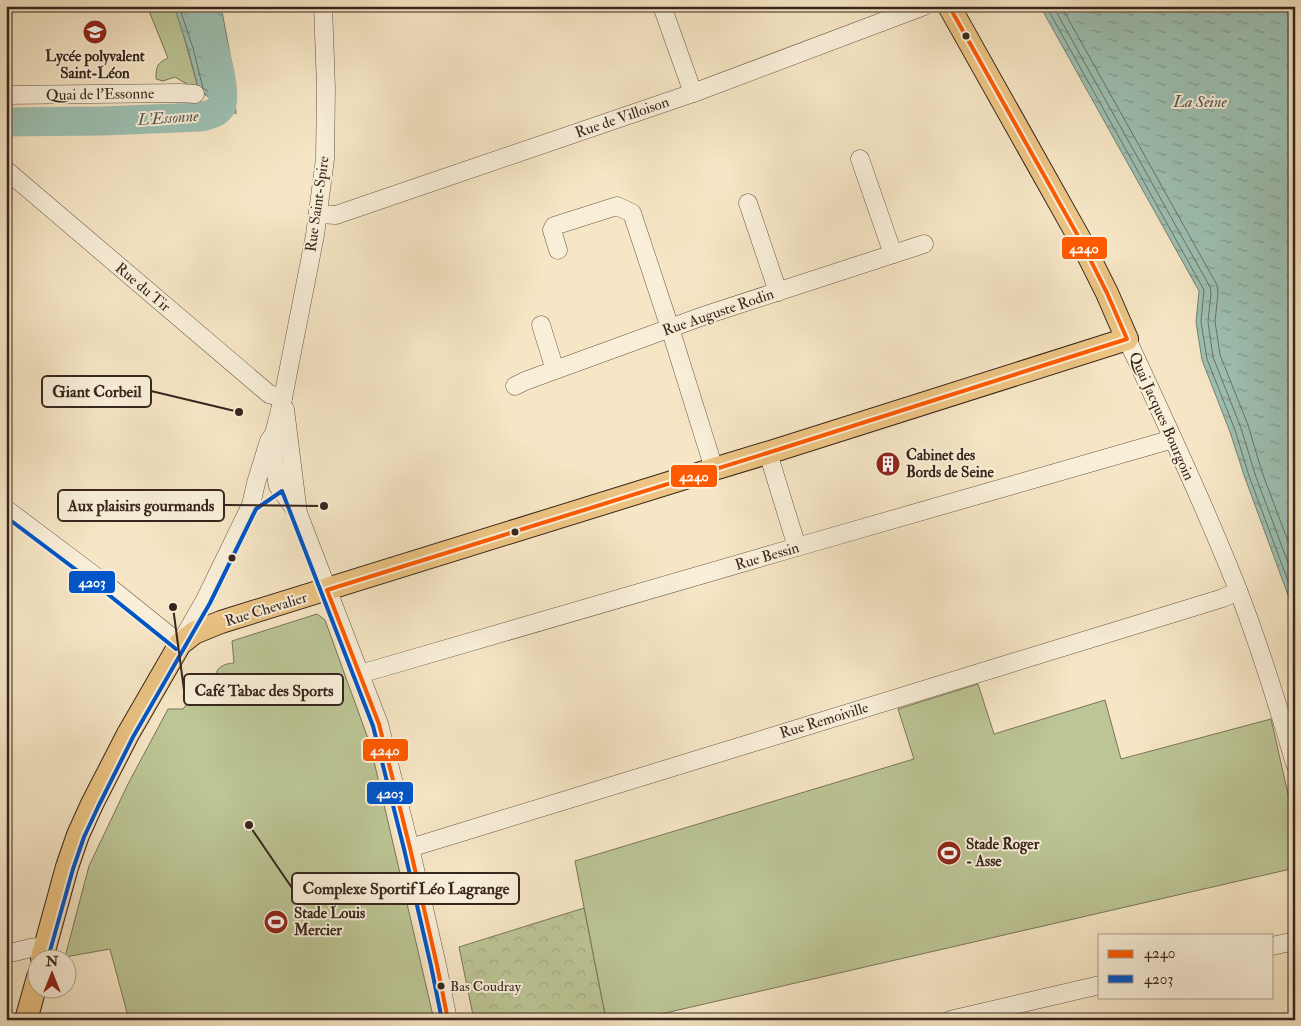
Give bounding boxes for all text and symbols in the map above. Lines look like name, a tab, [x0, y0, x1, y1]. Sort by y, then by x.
school or university icon: Lycée polyvalent Saint-Léon	[82, 19, 108, 45]
unlabelled marker	[961, 31, 971, 41]
place label: Lycée polyvalent Saint-Léon	[45, 47, 145, 83]
street label: Quai de l'Essonne	[46, 84, 154, 105]
street label: Rue de Villoison	[573, 92, 672, 142]
water label: La Seine	[1172, 92, 1227, 112]
water label: L'Essonne	[136, 106, 200, 130]
street label: Rue Saint-Spire	[301, 155, 335, 253]
line badge: 4240	[1061, 236, 1108, 260]
text: 4240	[1068, 240, 1099, 257]
street label: Rue du Tir	[111, 259, 175, 316]
street label: Rue Auguste Rodin	[660, 284, 777, 340]
street label: Quai Jacques Bourgoin	[1124, 349, 1198, 484]
callout: Giant Corbeil	[42, 376, 151, 407]
text: Giant Corbeil	[52, 382, 143, 402]
place label: Cabinet des Bords de Seine	[906, 446, 994, 482]
building icon: Cabinet des Bords de Seine	[875, 451, 901, 477]
line badge: 4240	[670, 464, 718, 488]
text: 4240	[678, 468, 709, 485]
callout: Aux plaisirs gourmands	[58, 490, 224, 521]
text: Aux plaisirs gourmands	[67, 496, 215, 517]
unlabelled marker	[510, 527, 520, 537]
street label: Rue Bessin	[733, 538, 802, 575]
unlabelled marker	[227, 553, 237, 563]
line badge: 4203	[68, 570, 116, 594]
text: 4203	[77, 574, 106, 591]
street label: Rue Chevalier	[223, 588, 310, 631]
callout: Café Tabac des Sports	[184, 674, 343, 705]
text: Café Tabac des Sports	[194, 681, 334, 702]
street label: Rue Remoiville	[778, 698, 871, 743]
line badge: 4240	[362, 738, 409, 762]
text: 4240	[369, 742, 400, 759]
line badge: 4203	[366, 781, 414, 805]
text: 4203	[375, 785, 404, 802]
place label: Stade Roger - Asse	[966, 835, 1040, 871]
sports icon: Stade Roger - Asse	[936, 840, 962, 866]
callout: Complexe Sportif Léo Lagrange	[292, 873, 519, 904]
text: Complexe Sportif Léo Lagrange	[303, 879, 510, 900]
place label: Stade Louis Mercier	[293, 904, 365, 940]
sports icon: Stade Louis Mercier	[263, 909, 289, 935]
legend	[1098, 934, 1274, 998]
text: 4240	[1144, 944, 1175, 963]
north arrow	[28, 948, 78, 998]
text: N	[45, 953, 59, 970]
text: 4203	[1144, 970, 1173, 989]
place label: Bas Coudray	[450, 978, 522, 996]
marker: Bas Coudray	[436, 981, 446, 991]

